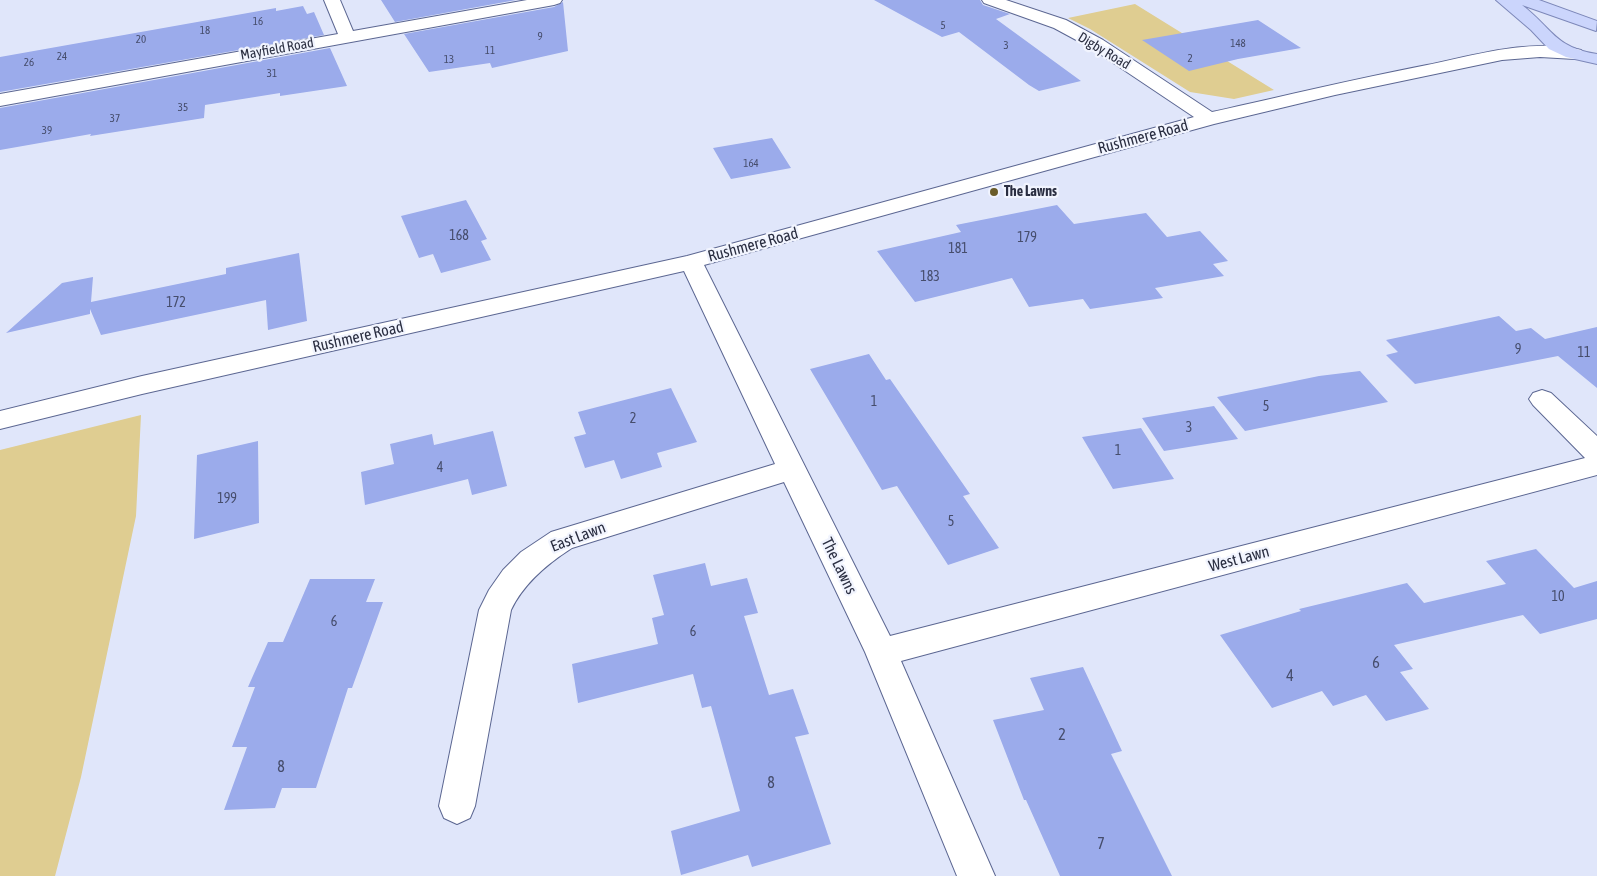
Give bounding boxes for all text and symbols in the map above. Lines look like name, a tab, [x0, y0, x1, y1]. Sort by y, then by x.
house number: 16	[253, 15, 263, 29]
house number: 5	[940, 19, 946, 33]
house number: 18	[200, 24, 210, 38]
street label: Digby Road	[1075, 29, 1133, 73]
house number: 9	[537, 30, 543, 44]
house number: 20	[136, 33, 146, 47]
street label: Mayfield Road	[239, 34, 315, 64]
house number: 148	[1230, 37, 1246, 51]
house number: 3	[1003, 39, 1009, 53]
house number: 11	[485, 44, 495, 58]
house number: 24	[57, 50, 67, 64]
house number: 2	[1187, 52, 1193, 66]
house number: 13	[444, 53, 454, 67]
house number: 26	[24, 56, 34, 70]
house number: 31	[267, 67, 277, 81]
house number: 35	[178, 101, 188, 115]
house number: 37	[110, 112, 120, 126]
street label: Rushmere Road	[1096, 116, 1190, 158]
house number: 39	[42, 124, 52, 138]
house number: 164	[743, 157, 759, 171]
place label: The Lawns	[1004, 184, 1057, 200]
marker: The Lawns	[988, 186, 1000, 198]
street label: Rushmere Road	[706, 224, 800, 266]
house number: 168	[449, 228, 469, 244]
house number: 179	[1017, 230, 1037, 246]
house number: 181	[948, 241, 968, 257]
house number: 183	[920, 269, 940, 285]
house number: 172	[166, 295, 186, 311]
street label: Rushmere Road	[311, 317, 405, 357]
house number: 9	[1515, 342, 1521, 358]
house number: 11	[1577, 345, 1591, 361]
house number: 1	[871, 394, 877, 410]
house number: 5	[1263, 399, 1269, 415]
house number: 2	[630, 411, 636, 427]
house number: 3	[1186, 420, 1192, 436]
house number: 1	[1115, 443, 1121, 459]
house number: 4	[437, 460, 443, 476]
house number: 199	[217, 491, 237, 507]
house number: 5	[948, 514, 954, 530]
street label: East Lawn	[548, 518, 608, 556]
street label: The Lawns	[817, 535, 861, 597]
street label: West Lawn	[1207, 542, 1271, 576]
house number: 10	[1551, 589, 1565, 605]
house number: 6	[331, 614, 337, 630]
house number: 6	[690, 624, 696, 640]
house number: 6	[1372, 653, 1380, 673]
house number: 4	[1286, 666, 1294, 686]
house number: 2	[1058, 725, 1066, 745]
house number: 8	[277, 757, 285, 777]
house number: 8	[767, 773, 775, 793]
house number: 7	[1097, 834, 1105, 854]

